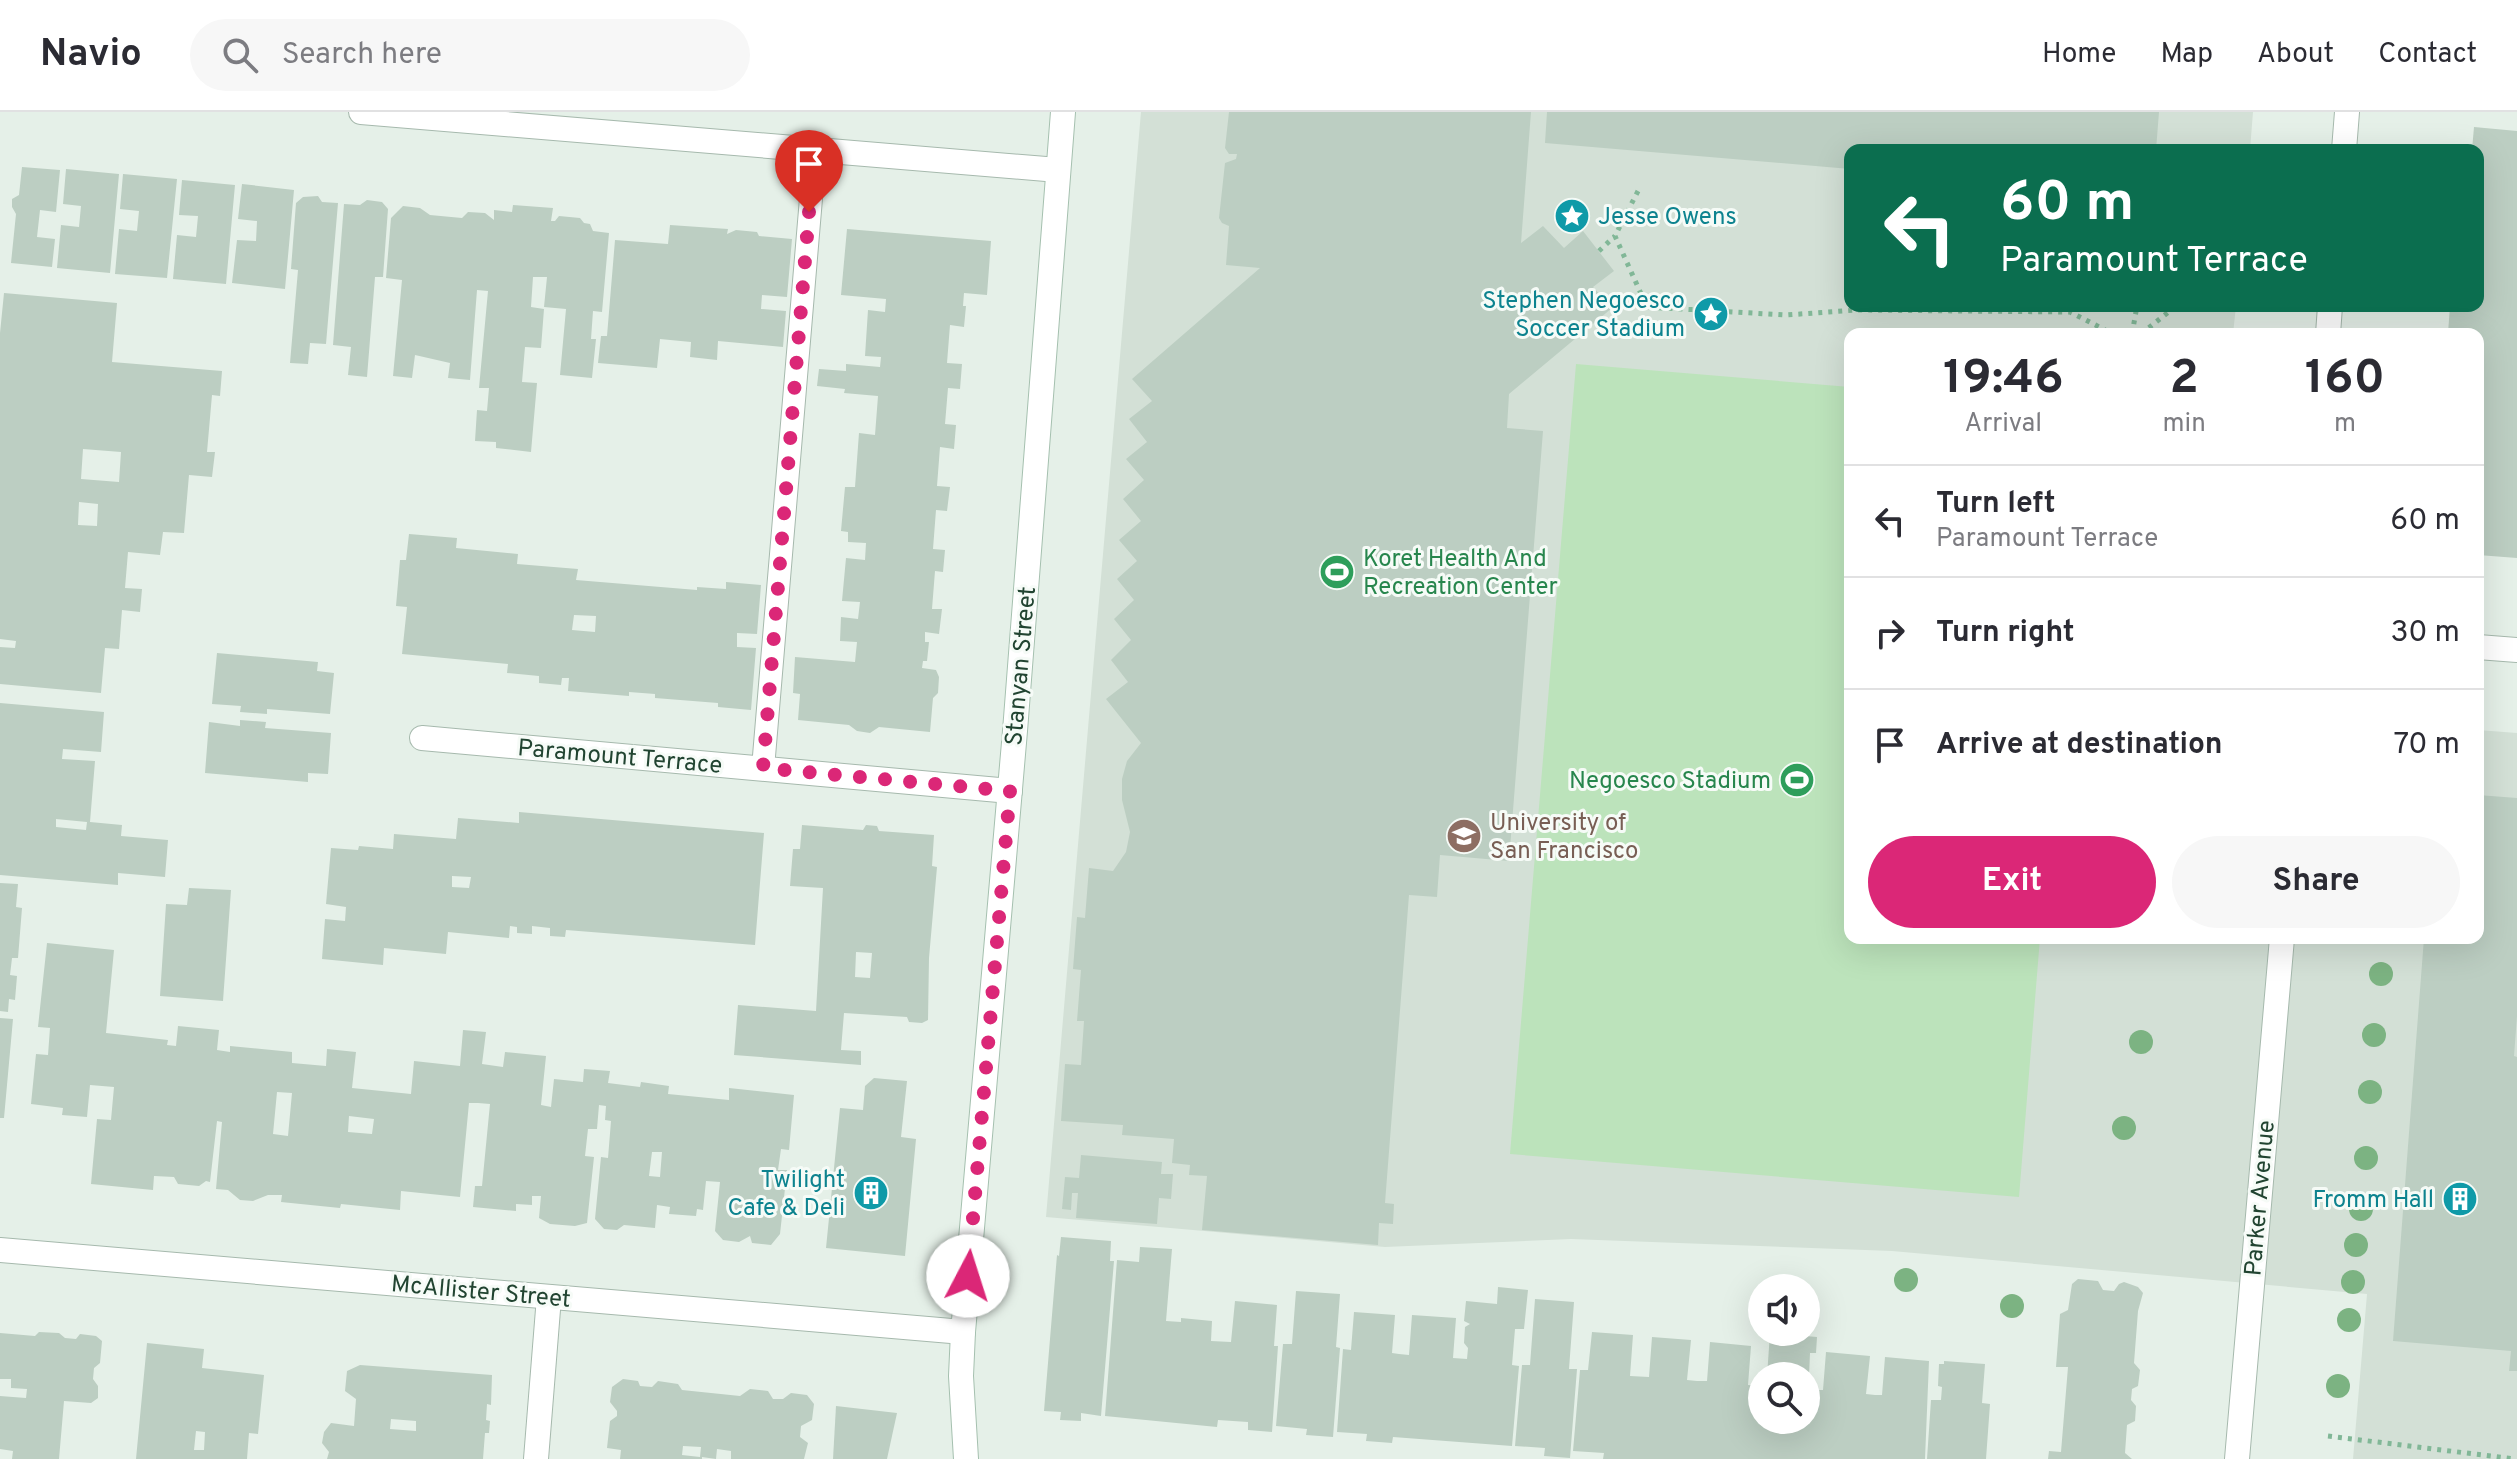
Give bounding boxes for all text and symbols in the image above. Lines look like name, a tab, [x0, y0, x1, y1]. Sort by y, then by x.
search box	[190, 19, 750, 91]
text: Navio	[40, 31, 142, 80]
icon: search	[218, 33, 262, 77]
text: Search here	[282, 37, 442, 74]
text: Home	[2042, 37, 2116, 73]
text: Map	[2160, 37, 2213, 73]
text: About	[2257, 37, 2334, 73]
text: Contact	[2378, 37, 2477, 73]
pin	[775, 130, 843, 212]
icon: arrive	[787, 142, 831, 186]
text: 60 m	[2000, 170, 2134, 240]
icon: left	[1868, 176, 1972, 280]
place icon: Jesse Owens	[1553, 197, 1591, 235]
place label: Jesse Owens	[1598, 203, 1737, 233]
text: Paramount Terrace	[2000, 239, 2308, 285]
place label: Stephen Negoesco Soccer Stadium	[1482, 287, 1685, 345]
place icon: Stephen Negoesco Soccer Stadium	[1692, 295, 1730, 333]
text: 19:46	[1943, 350, 2064, 410]
text: 2	[2170, 350, 2199, 410]
text: 160	[2305, 350, 2385, 410]
text: Arrival	[1965, 408, 2042, 441]
text: min	[2163, 408, 2206, 441]
text: m	[2334, 408, 2356, 441]
text: Turn left	[1936, 486, 2056, 523]
icon: left	[1868, 499, 1912, 543]
text: 60 m	[2390, 503, 2460, 540]
text: Paramount Terrace	[1936, 523, 2158, 556]
place label: Koret Health And Recreation Center	[1363, 545, 1558, 603]
sports icon: Koret Health And Recreation Center	[1318, 553, 1356, 591]
street label: Stanyan Street	[1000, 585, 1044, 747]
icon: right	[1868, 611, 1912, 655]
text: Turn right	[1936, 615, 2074, 652]
text: 30 m	[2391, 615, 2460, 652]
icon: arrive	[1868, 723, 1912, 767]
text: Arrive at destination	[1936, 727, 2222, 764]
text: 70 m	[2394, 727, 2460, 764]
street label: Paramount Terrace	[516, 734, 723, 782]
sports icon: Negoesco Stadium	[1778, 761, 1816, 799]
place label: Negoesco Stadium	[1569, 767, 1771, 797]
place label: University of San Francisco	[1490, 809, 1639, 867]
school or university icon: University of San Francisco	[1445, 817, 1483, 855]
button: Exit	[1868, 836, 2156, 928]
button: Share	[2172, 836, 2460, 928]
street label: Parker Avenue	[2239, 1119, 2283, 1277]
place label: Twilight Cafe & Deli	[728, 1166, 845, 1224]
building icon: Twilight Cafe & Deli	[852, 1174, 890, 1212]
building icon: Fromm Hall	[2441, 1180, 2479, 1218]
place label: Fromm Hall	[2312, 1186, 2434, 1216]
position arrow	[926, 1234, 1010, 1318]
street label: McAllister Street	[390, 1270, 572, 1316]
map controls	[1748, 1274, 1820, 1434]
button: sound	[1748, 1274, 1820, 1346]
button: search	[1748, 1362, 1820, 1434]

